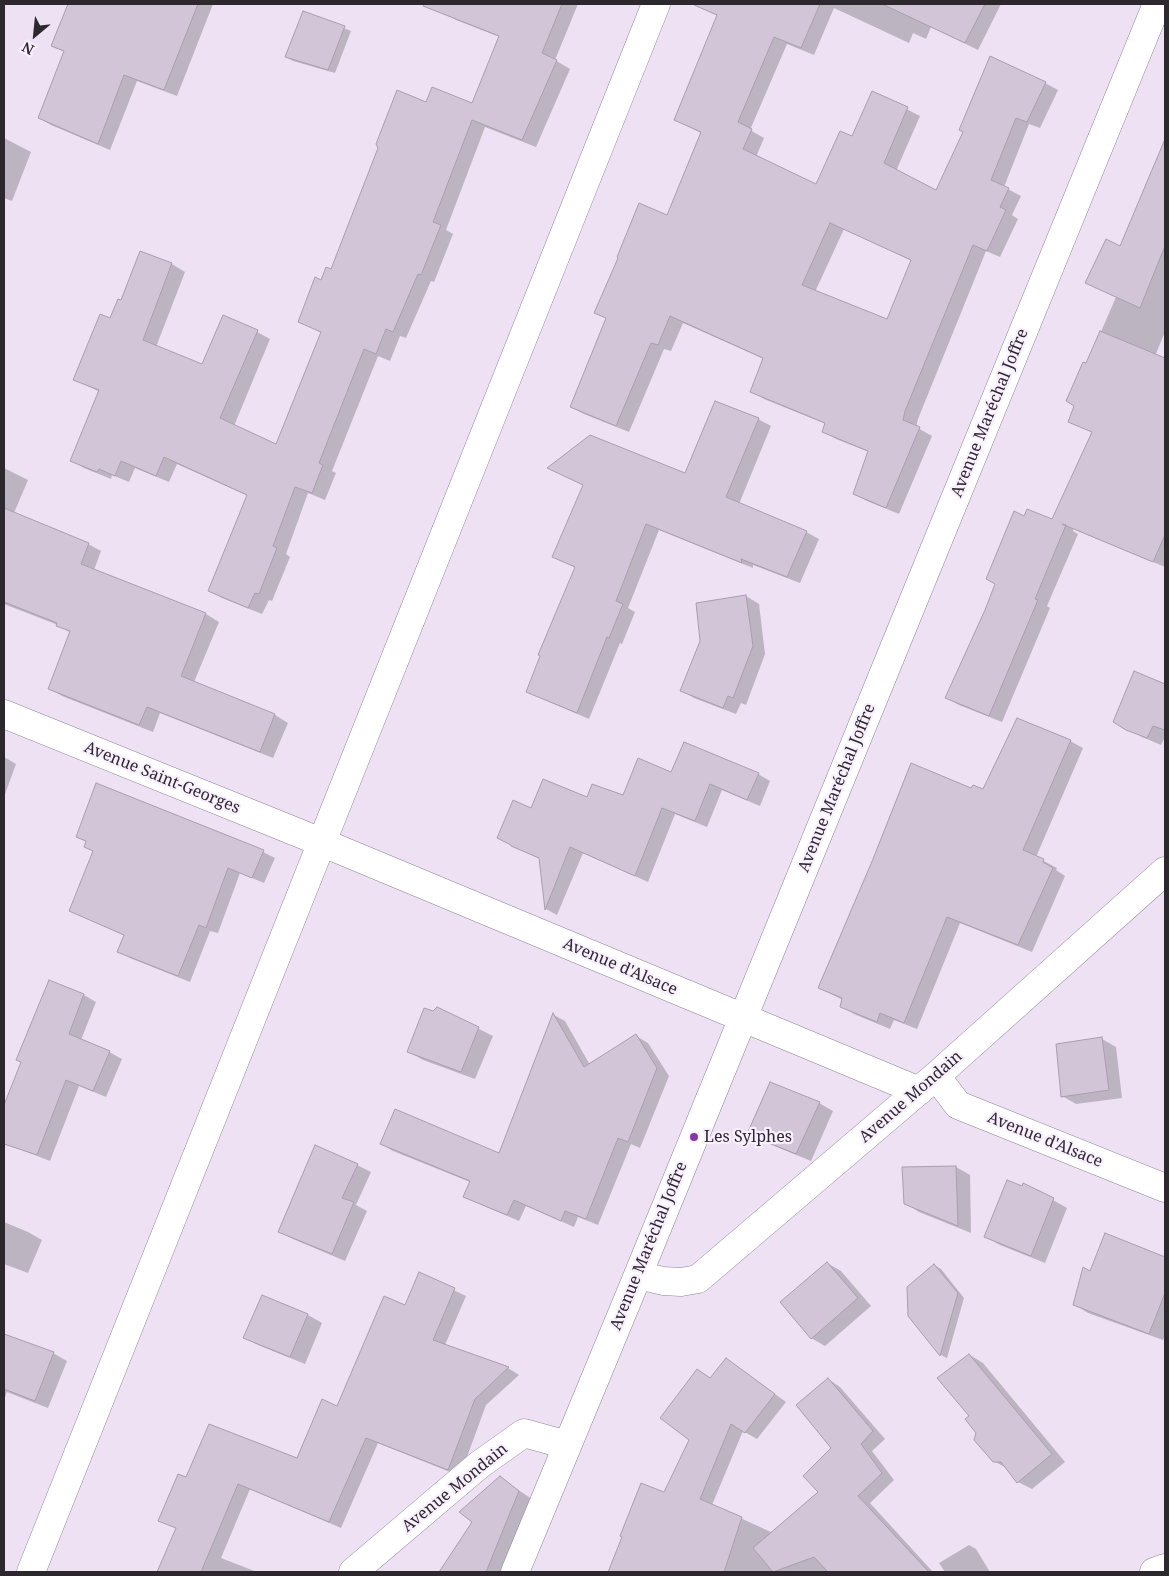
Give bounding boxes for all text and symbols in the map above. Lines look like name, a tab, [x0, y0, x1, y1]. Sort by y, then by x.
north arrow	[10, 10, 60, 60]
text: N	[18, 38, 37, 60]
street label: Avenue Maréchal Joffre	[947, 326, 1033, 500]
street label: Avenue Maréchal Joffre	[794, 701, 880, 875]
street label: Avenue Saint-Georges	[81, 738, 243, 818]
street label: Avenue d'Alsace	[560, 934, 680, 1000]
street label: Avenue Mondain	[856, 1047, 966, 1147]
street label: Avenue d'Alsace	[985, 1108, 1105, 1172]
place label: Les Sylphes	[704, 1127, 792, 1147]
marker: Les Sylphes	[688, 1131, 700, 1143]
street label: Avenue Maréchal Joffre	[606, 1159, 692, 1333]
street label: Avenue Mondain	[398, 1440, 512, 1536]

